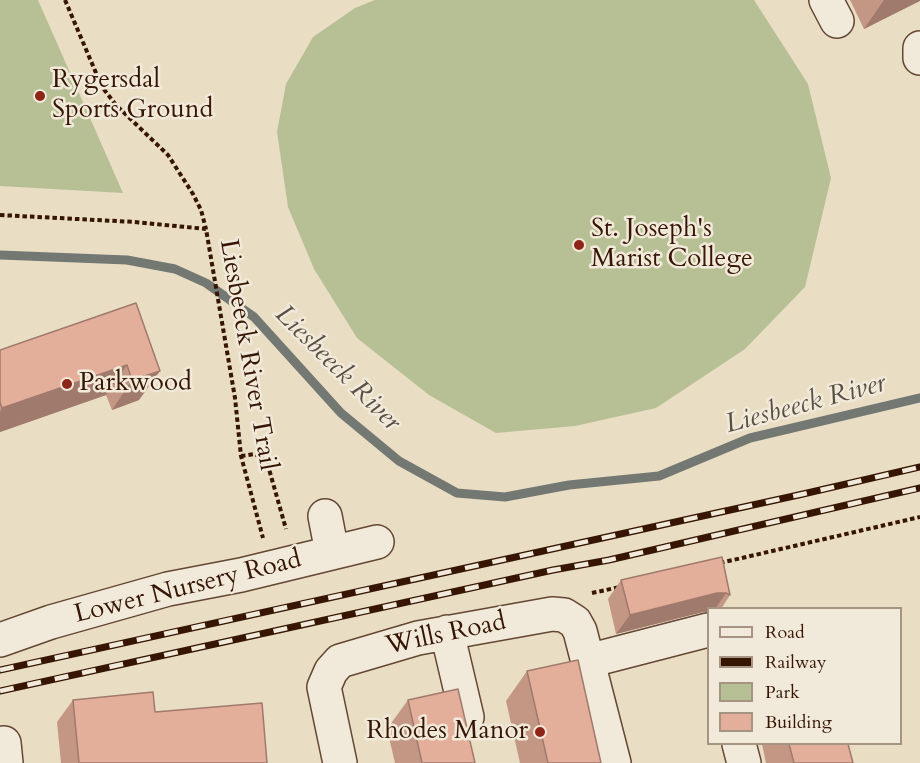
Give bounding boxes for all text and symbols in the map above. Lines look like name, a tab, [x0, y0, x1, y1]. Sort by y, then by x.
place label: Rygersdal Sports Ground	[52, 65, 213, 126]
marker: Rygersdal Sports Ground	[33, 89, 47, 103]
place label: St. Joseph's Marist College	[591, 214, 753, 276]
street label: Liesbeeck River Trail	[211, 237, 283, 473]
marker: St. Joseph's Marist College	[572, 238, 586, 252]
water label: Liesbeeck River	[267, 299, 407, 439]
place label: Parkwood	[79, 368, 192, 400]
water label: Liesbeeck River	[722, 368, 890, 442]
marker: Parkwood	[60, 377, 74, 391]
street label: Lower Nursery Road	[71, 545, 305, 631]
street label: Wills Road	[383, 607, 509, 663]
legend	[707, 607, 902, 745]
text: Road	[765, 620, 805, 645]
text: Railway	[765, 650, 827, 675]
text: Park	[765, 680, 800, 705]
text: Building	[765, 710, 832, 735]
place label: Rhodes Manor	[366, 716, 528, 748]
marker: Rhodes Manor	[533, 725, 547, 739]

